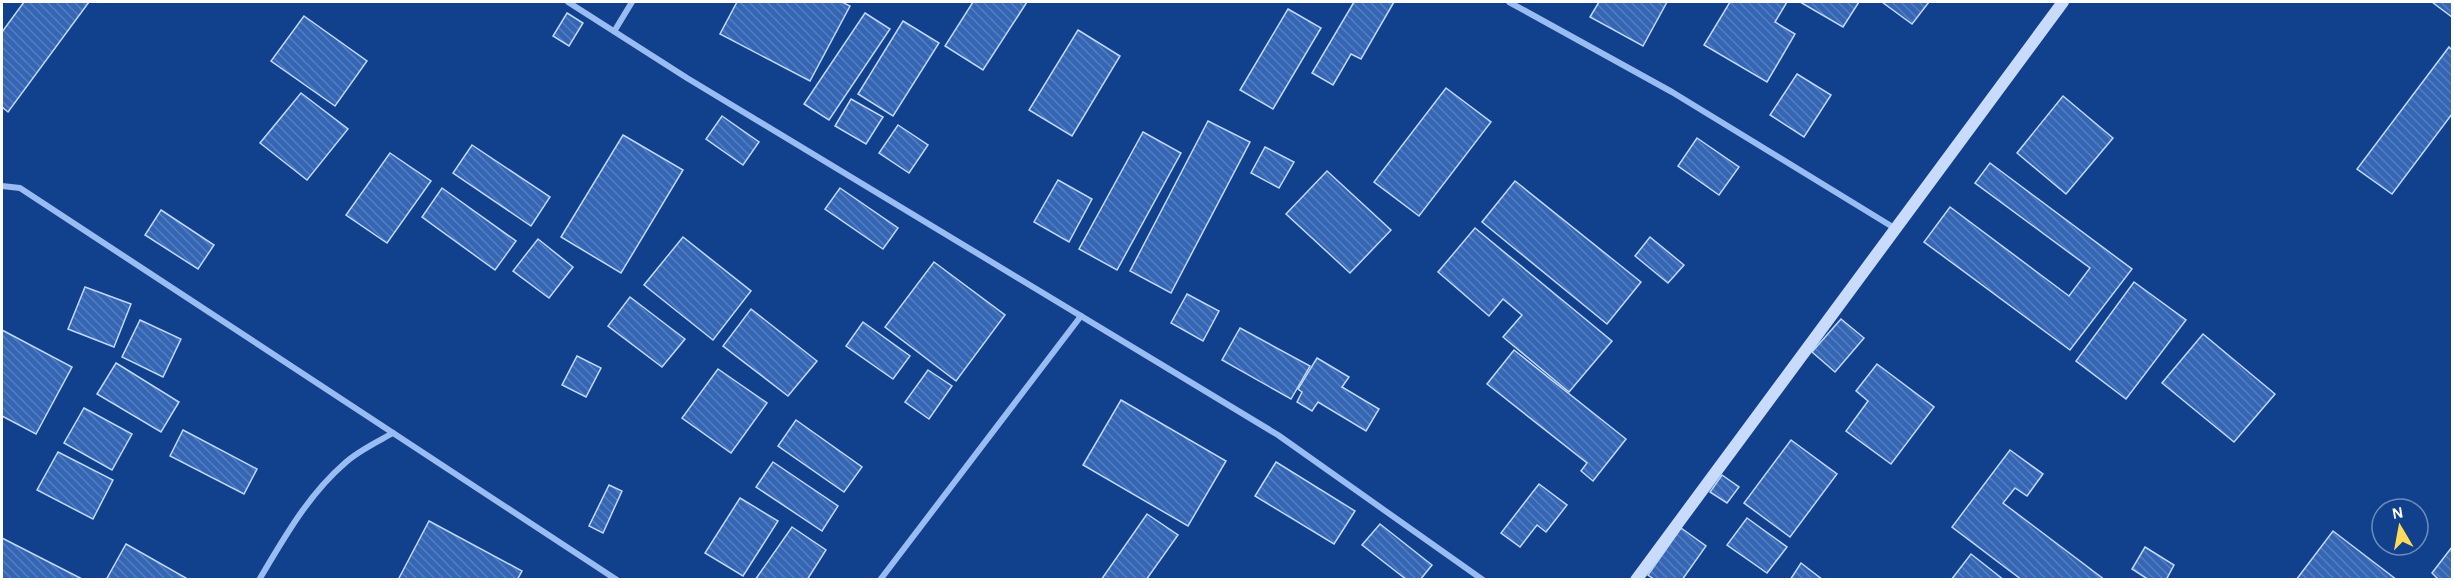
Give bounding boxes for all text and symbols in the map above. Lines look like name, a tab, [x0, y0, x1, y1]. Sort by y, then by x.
north arrow	[2370, 497, 2430, 557]
text: N	[2391, 504, 2404, 522]

